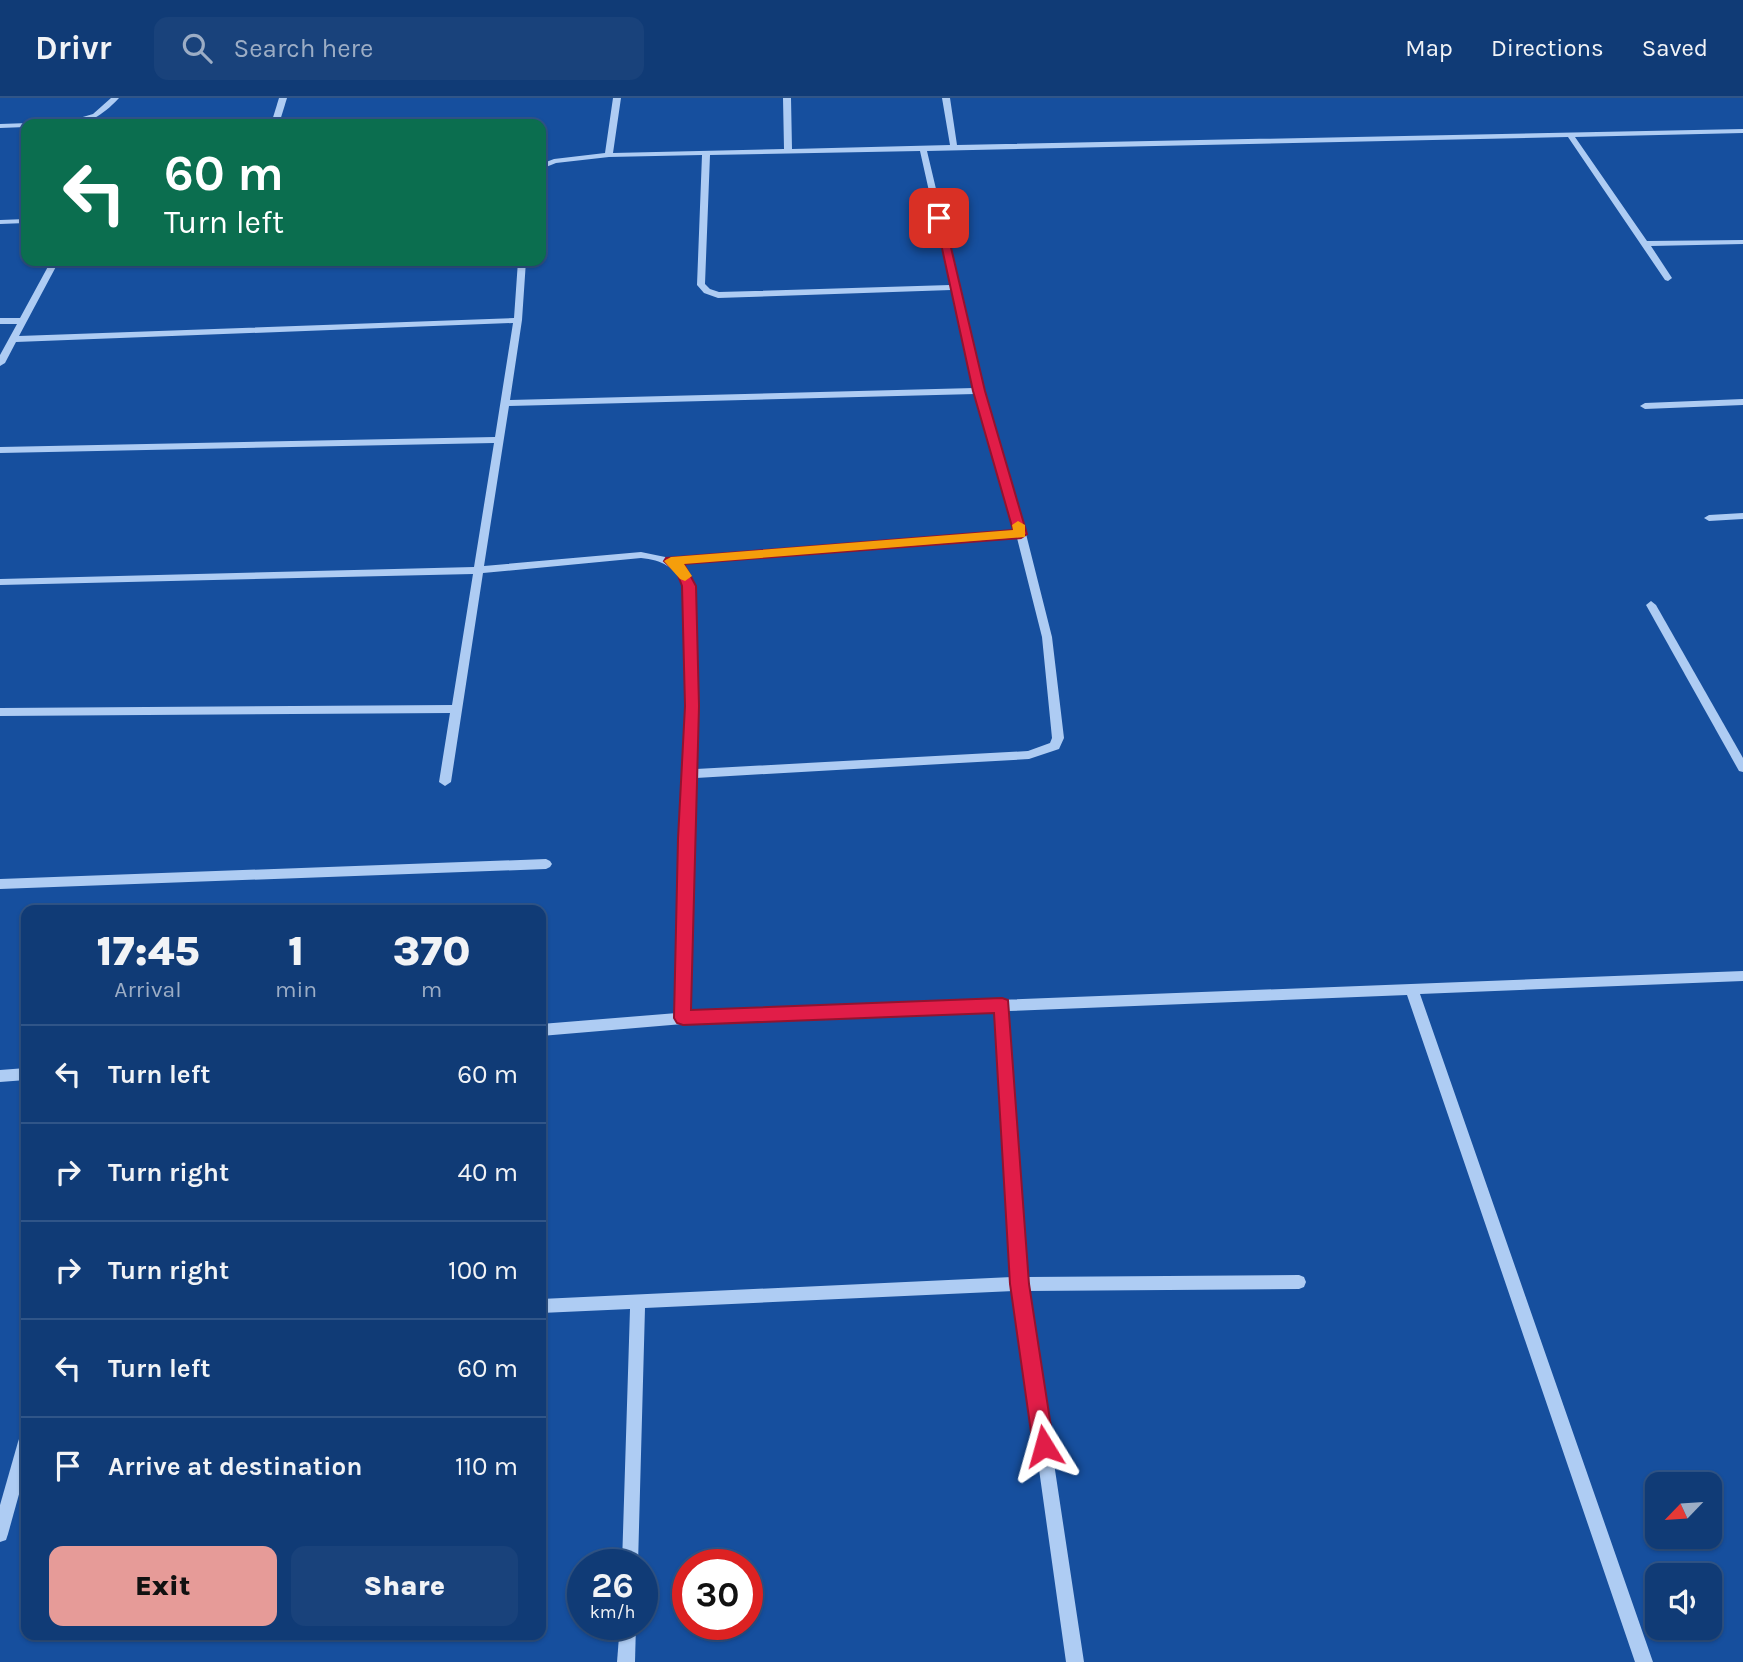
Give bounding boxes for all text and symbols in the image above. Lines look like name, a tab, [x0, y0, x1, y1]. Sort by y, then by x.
search box	[154, 17, 644, 80]
text: Drivr	[35, 29, 112, 67]
icon: search	[178, 29, 216, 67]
text: Search here	[234, 33, 373, 64]
text: Map	[1405, 34, 1453, 62]
text: Directions	[1491, 34, 1604, 62]
text: Saved	[1642, 34, 1708, 62]
text: 60 m	[164, 145, 284, 202]
icon: left	[49, 147, 140, 238]
pin	[909, 188, 969, 248]
icon: arrive	[920, 199, 958, 237]
text: Turn left	[164, 204, 284, 241]
text: 17:45	[96, 926, 200, 976]
text: 1	[288, 926, 304, 976]
text: 370	[393, 926, 471, 976]
text: Arrival	[114, 976, 182, 1003]
text: min	[275, 976, 317, 1003]
text: m	[421, 976, 442, 1003]
icon: left	[49, 1055, 87, 1093]
text: Turn left	[108, 1059, 210, 1090]
text: 60 m	[457, 1059, 518, 1090]
icon: right	[49, 1153, 87, 1191]
text: Turn right	[108, 1157, 229, 1188]
text: 40 m	[458, 1157, 518, 1188]
icon: right	[49, 1251, 87, 1289]
text: Turn right	[108, 1255, 229, 1286]
text: 100 m	[448, 1255, 518, 1286]
icon: left	[49, 1349, 87, 1387]
text: Turn left	[108, 1353, 210, 1384]
text: 60 m	[457, 1353, 518, 1384]
position arrow	[1007, 1409, 1081, 1483]
icon: arrive	[49, 1447, 87, 1485]
text: Arrive at destination	[108, 1451, 362, 1482]
text: 110 m	[455, 1451, 518, 1482]
north arrow	[1645, 1472, 1722, 1549]
map controls	[1645, 1472, 1722, 1640]
button: Exit	[49, 1546, 277, 1626]
button: Share	[291, 1546, 518, 1626]
speed limit sign: 30	[672, 1549, 763, 1640]
button: sound	[1645, 1563, 1722, 1640]
text: 26	[591, 1565, 634, 1606]
text: km/h	[590, 1601, 635, 1623]

